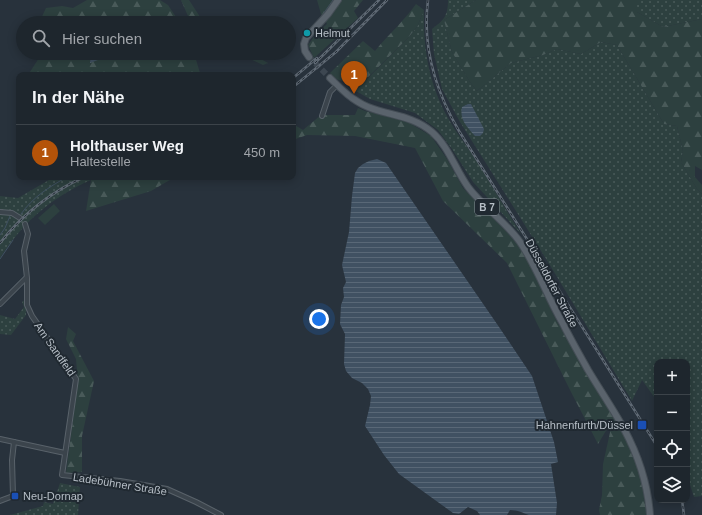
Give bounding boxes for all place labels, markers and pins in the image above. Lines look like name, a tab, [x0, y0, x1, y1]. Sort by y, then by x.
place label: Helmut	[315, 27, 350, 39]
marker: Helmut	[302, 28, 312, 38]
pin: 1	[341, 61, 367, 94]
place label: Hahnenfurth/Düssel	[536, 419, 633, 431]
marker: Hahnenfurth/Düssel	[636, 419, 648, 431]
place label: Neu-Dornap	[23, 490, 83, 502]
marker: Neu-Dornap	[10, 491, 20, 501]

